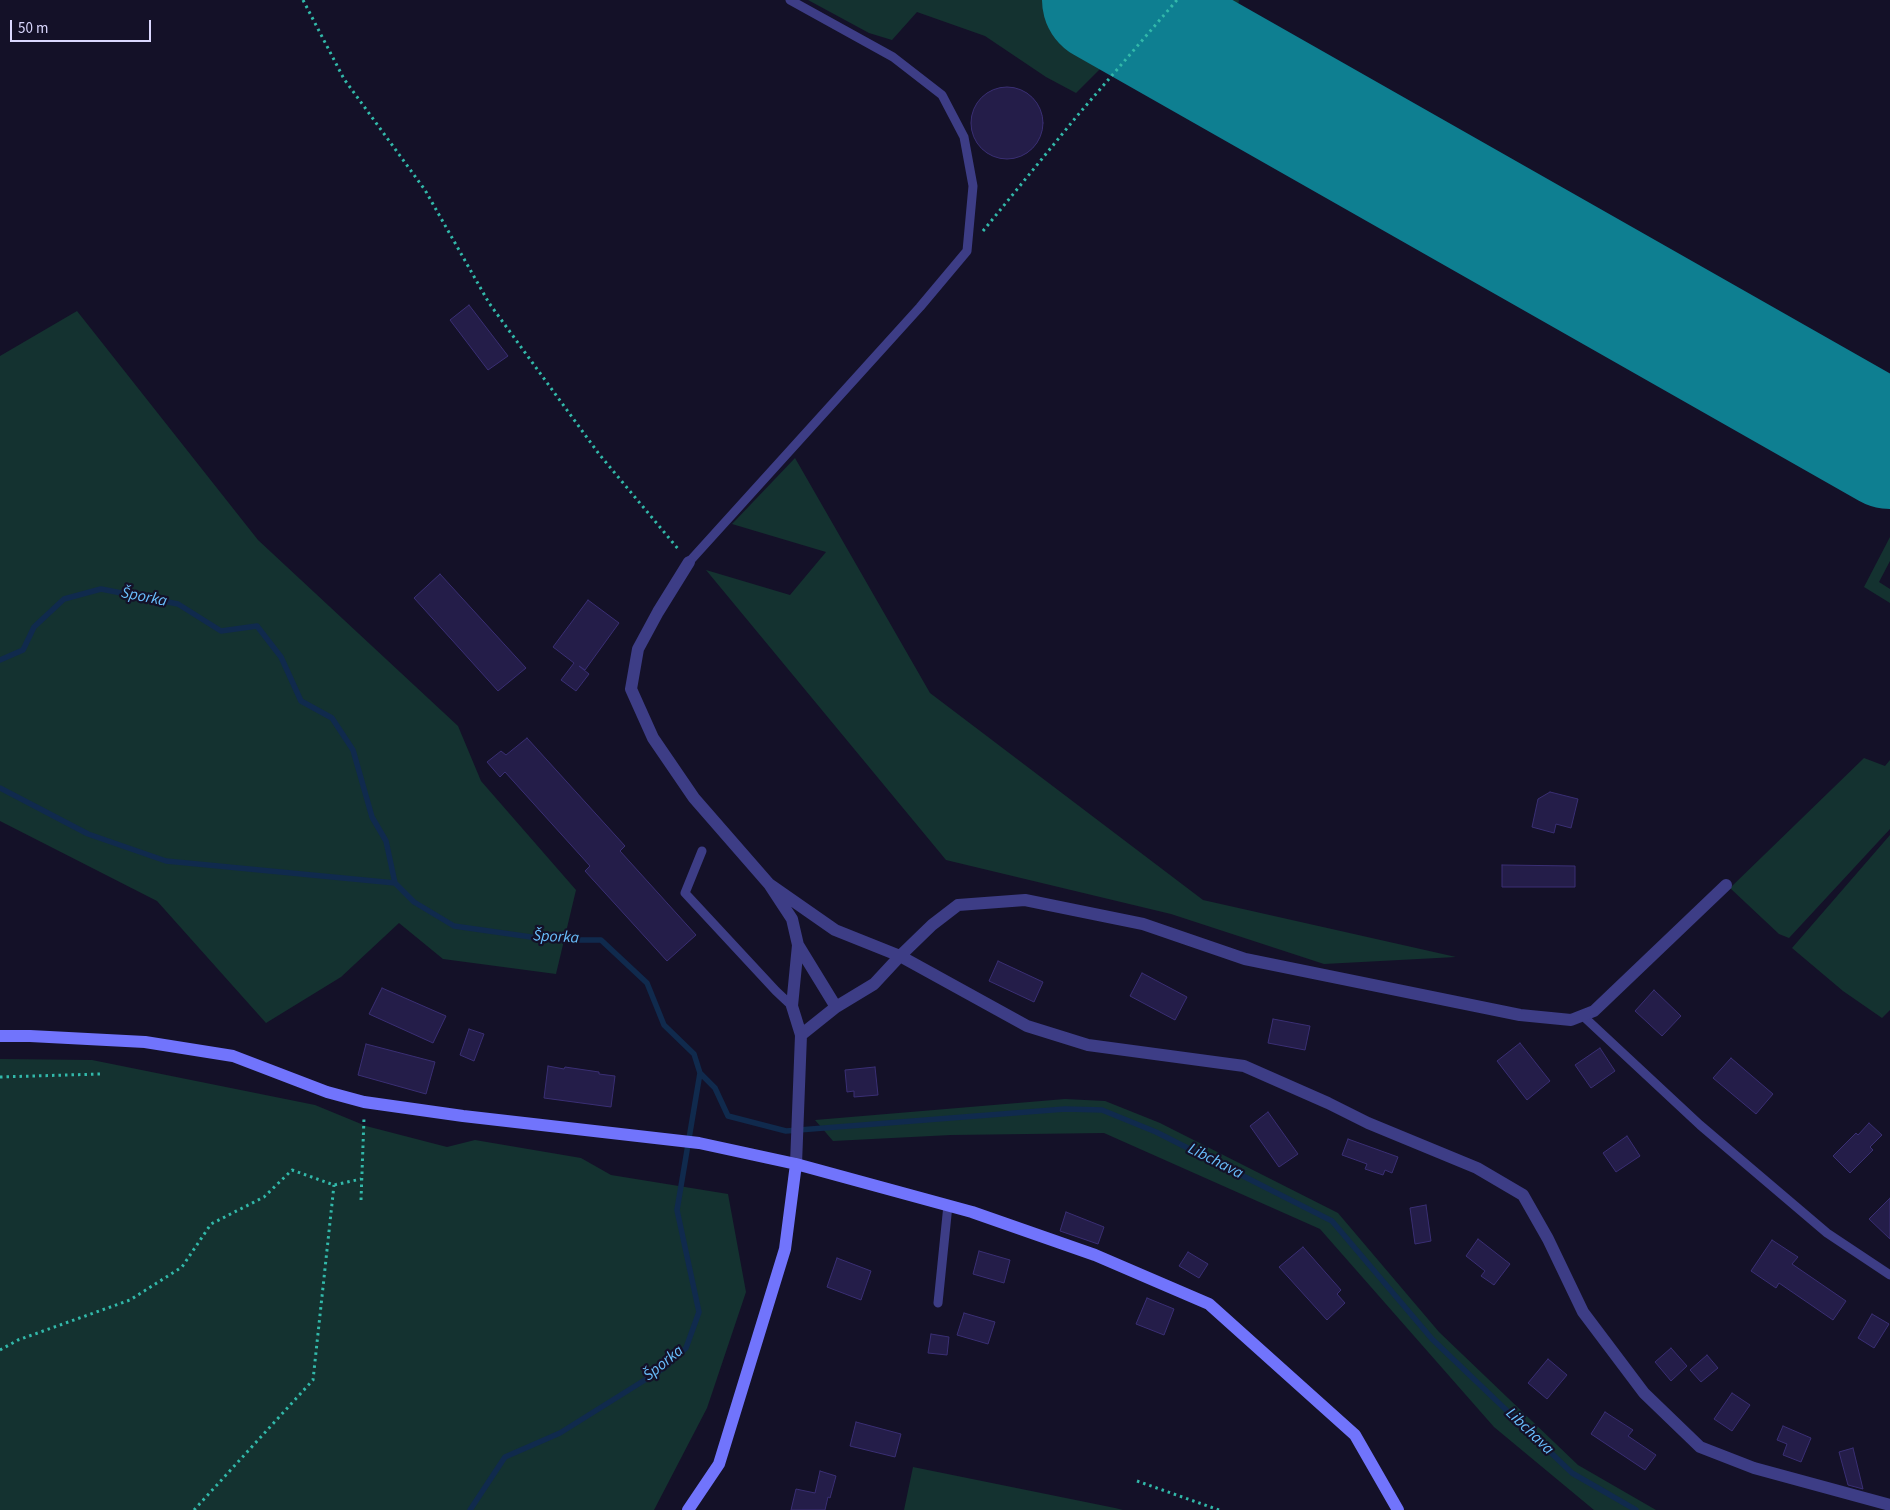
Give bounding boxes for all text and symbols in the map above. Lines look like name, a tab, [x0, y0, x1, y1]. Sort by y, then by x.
scale bar	[12, 10, 154, 42]
text: 50 m	[18, 18, 48, 39]
water label: Šporka	[119, 584, 169, 612]
water label: Šporka	[532, 927, 580, 949]
water label: Libchava	[1184, 1140, 1246, 1184]
water label: Šporka	[640, 1342, 688, 1386]
water label: Libchava	[1501, 1404, 1557, 1460]

